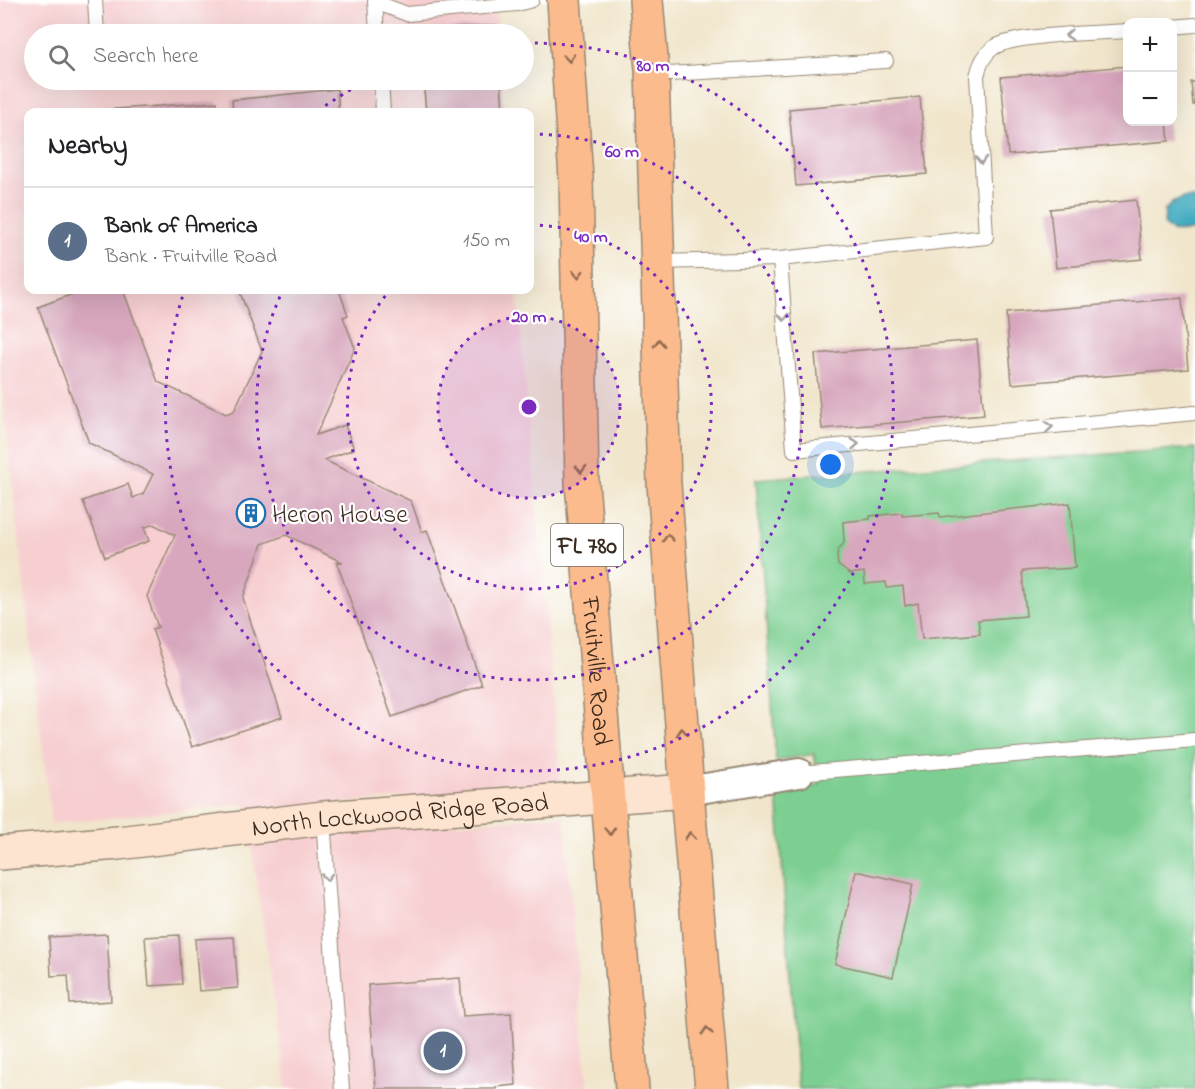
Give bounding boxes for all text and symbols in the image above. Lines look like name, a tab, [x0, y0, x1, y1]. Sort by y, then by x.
map controls	[1123, 18, 1177, 126]
button: +	[1123, 18, 1177, 72]
search box	[24, 24, 534, 90]
one-way arrow	[1065, 28, 1074, 41]
icon: search	[45, 41, 78, 74]
text: Search here	[93, 41, 198, 73]
one-way arrow	[562, 54, 575, 63]
text: 80 m	[636, 54, 670, 80]
button: −	[1123, 72, 1177, 126]
text: Nearby	[48, 128, 127, 166]
text: 60 m	[605, 140, 639, 166]
one-way arrow	[975, 156, 988, 165]
text: Bank of America	[105, 211, 258, 243]
text: 40 m	[574, 225, 608, 251]
text: 1	[64, 227, 71, 256]
text: 150 m	[463, 227, 510, 256]
text: Bank · Fruitville Road	[105, 243, 277, 272]
one-way arrow	[572, 270, 584, 279]
text: 20 m	[510, 305, 547, 331]
one-way arrow	[778, 313, 791, 322]
one-way arrow	[653, 339, 666, 348]
centre of rings	[519, 397, 539, 417]
one-way arrow	[1045, 421, 1054, 434]
one-way arrow	[851, 438, 860, 451]
your location	[816, 450, 845, 479]
one-way arrow	[575, 465, 588, 474]
building icon: Heron House	[235, 497, 267, 529]
place label: Heron House	[272, 497, 408, 535]
road number: FL 780	[551, 524, 623, 566]
one-way arrow	[662, 533, 675, 542]
street label: Fruitville Road	[569, 594, 620, 747]
one-way arrow	[676, 728, 689, 737]
street label: North Lockwood Ridge Road	[250, 785, 550, 849]
one-way arrow	[603, 826, 616, 835]
one-way arrow	[684, 832, 697, 841]
one-way arrow	[321, 872, 334, 881]
one-way arrow	[701, 1026, 714, 1035]
pin: 1	[424, 1028, 462, 1074]

